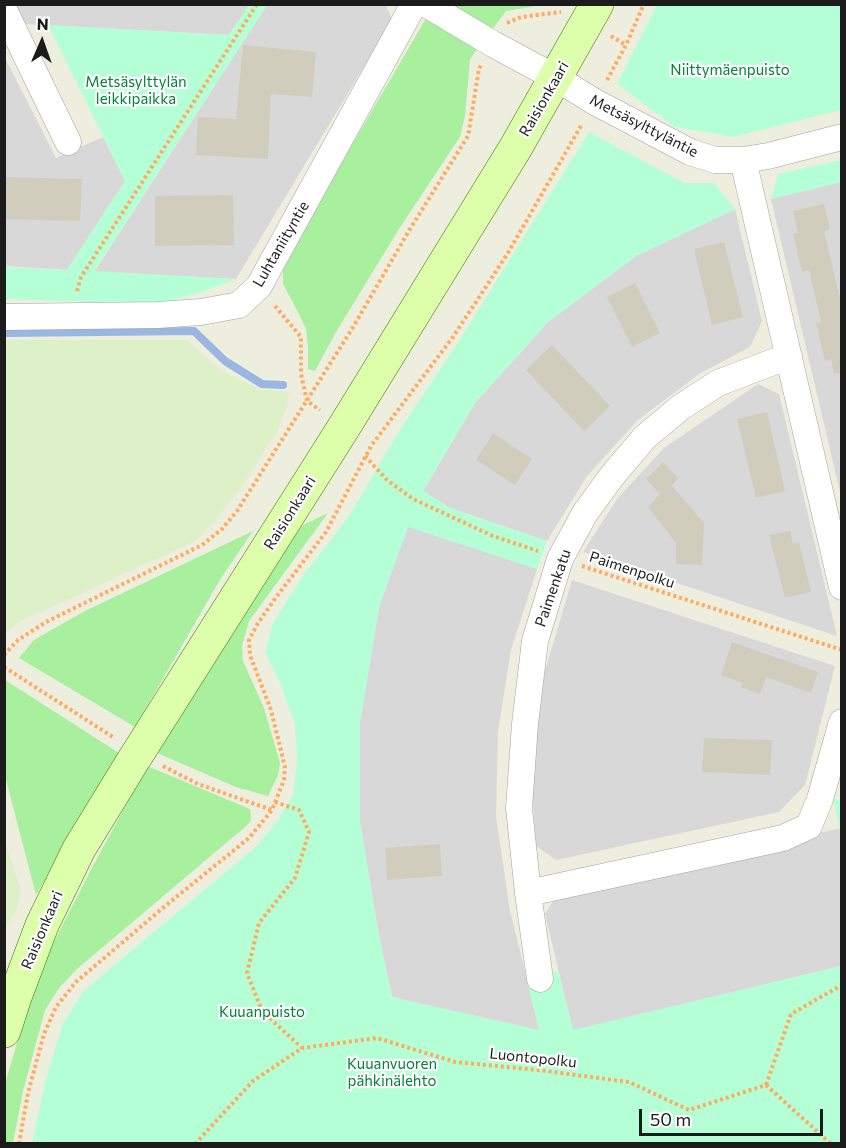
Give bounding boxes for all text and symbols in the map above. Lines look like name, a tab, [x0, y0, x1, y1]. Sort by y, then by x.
north arrow	[12, 12, 72, 72]
text: N	[36, 14, 49, 33]
street label: Raisionkaari	[515, 58, 573, 140]
park label: Niittymäenpuisto	[670, 61, 790, 79]
park label: Metsäsylttylän leikkipaikka	[85, 73, 187, 108]
street label: Metsäsylttyläntie	[587, 91, 701, 161]
street label: Luhtaniityntie	[249, 198, 313, 290]
street label: Raisionkaari	[260, 473, 320, 553]
street label: Paimenkatu	[531, 547, 575, 629]
street label: Paimenpolku	[587, 548, 677, 592]
street label: Raisionkaari	[17, 888, 67, 972]
park label: Kuuanpuisto	[219, 1003, 305, 1021]
street label: Luontopolku	[488, 1044, 578, 1072]
park label: Kuuanvuoren pähkinälehto	[347, 1055, 437, 1090]
scale bar	[642, 1097, 826, 1135]
text: 50 m	[650, 1108, 691, 1130]

